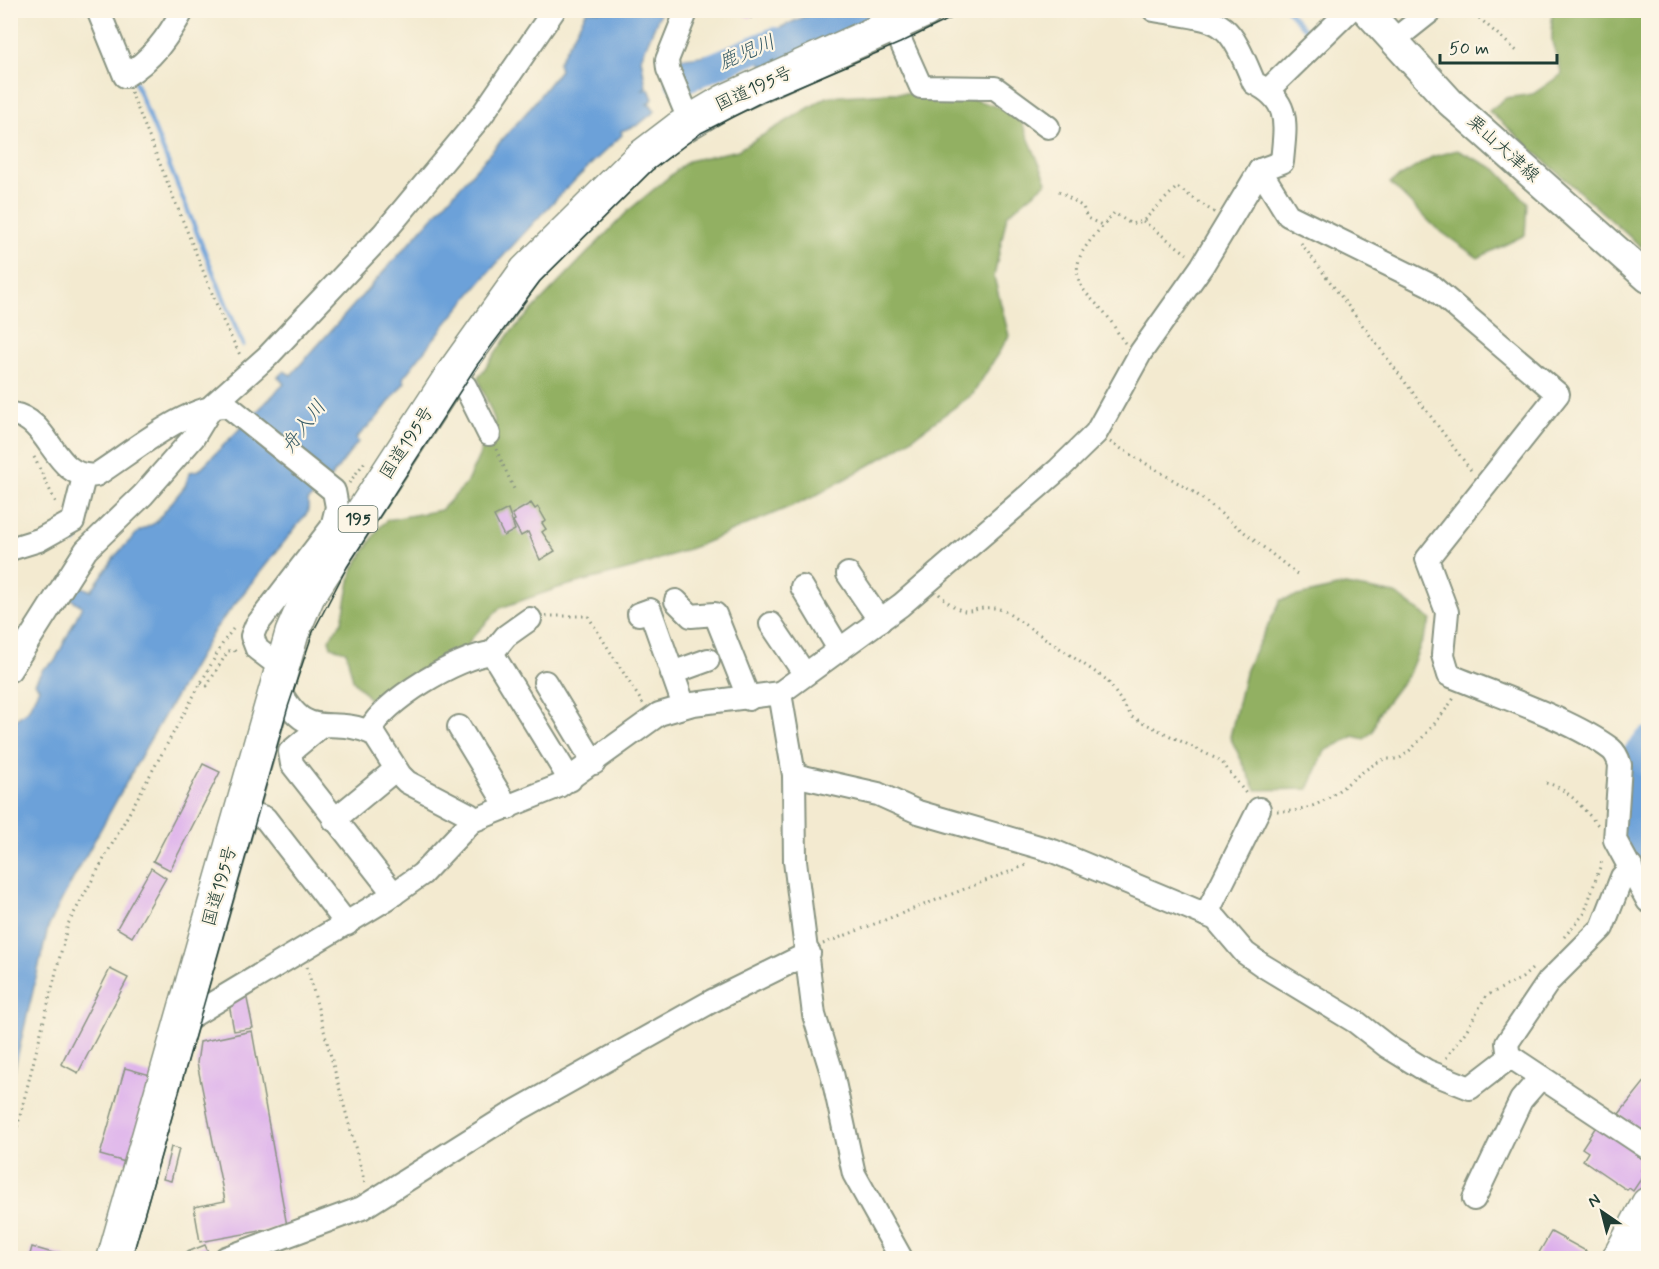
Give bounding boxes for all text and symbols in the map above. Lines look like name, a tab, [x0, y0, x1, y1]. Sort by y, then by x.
scale bar	[1440, 27, 1557, 65]
water label: 鹿児川	[714, 29, 780, 77]
text: 50 m	[1449, 37, 1489, 61]
street label: 国道195号	[711, 61, 797, 117]
street label: 栗山大津線	[1462, 110, 1544, 188]
water label: 舟入川	[275, 395, 333, 459]
street label: 国道195号	[374, 402, 440, 484]
road number: 195	[338, 506, 378, 532]
street label: 国道195号	[197, 843, 243, 929]
north arrow	[1572, 1182, 1632, 1242]
text: N	[1584, 1189, 1605, 1213]

